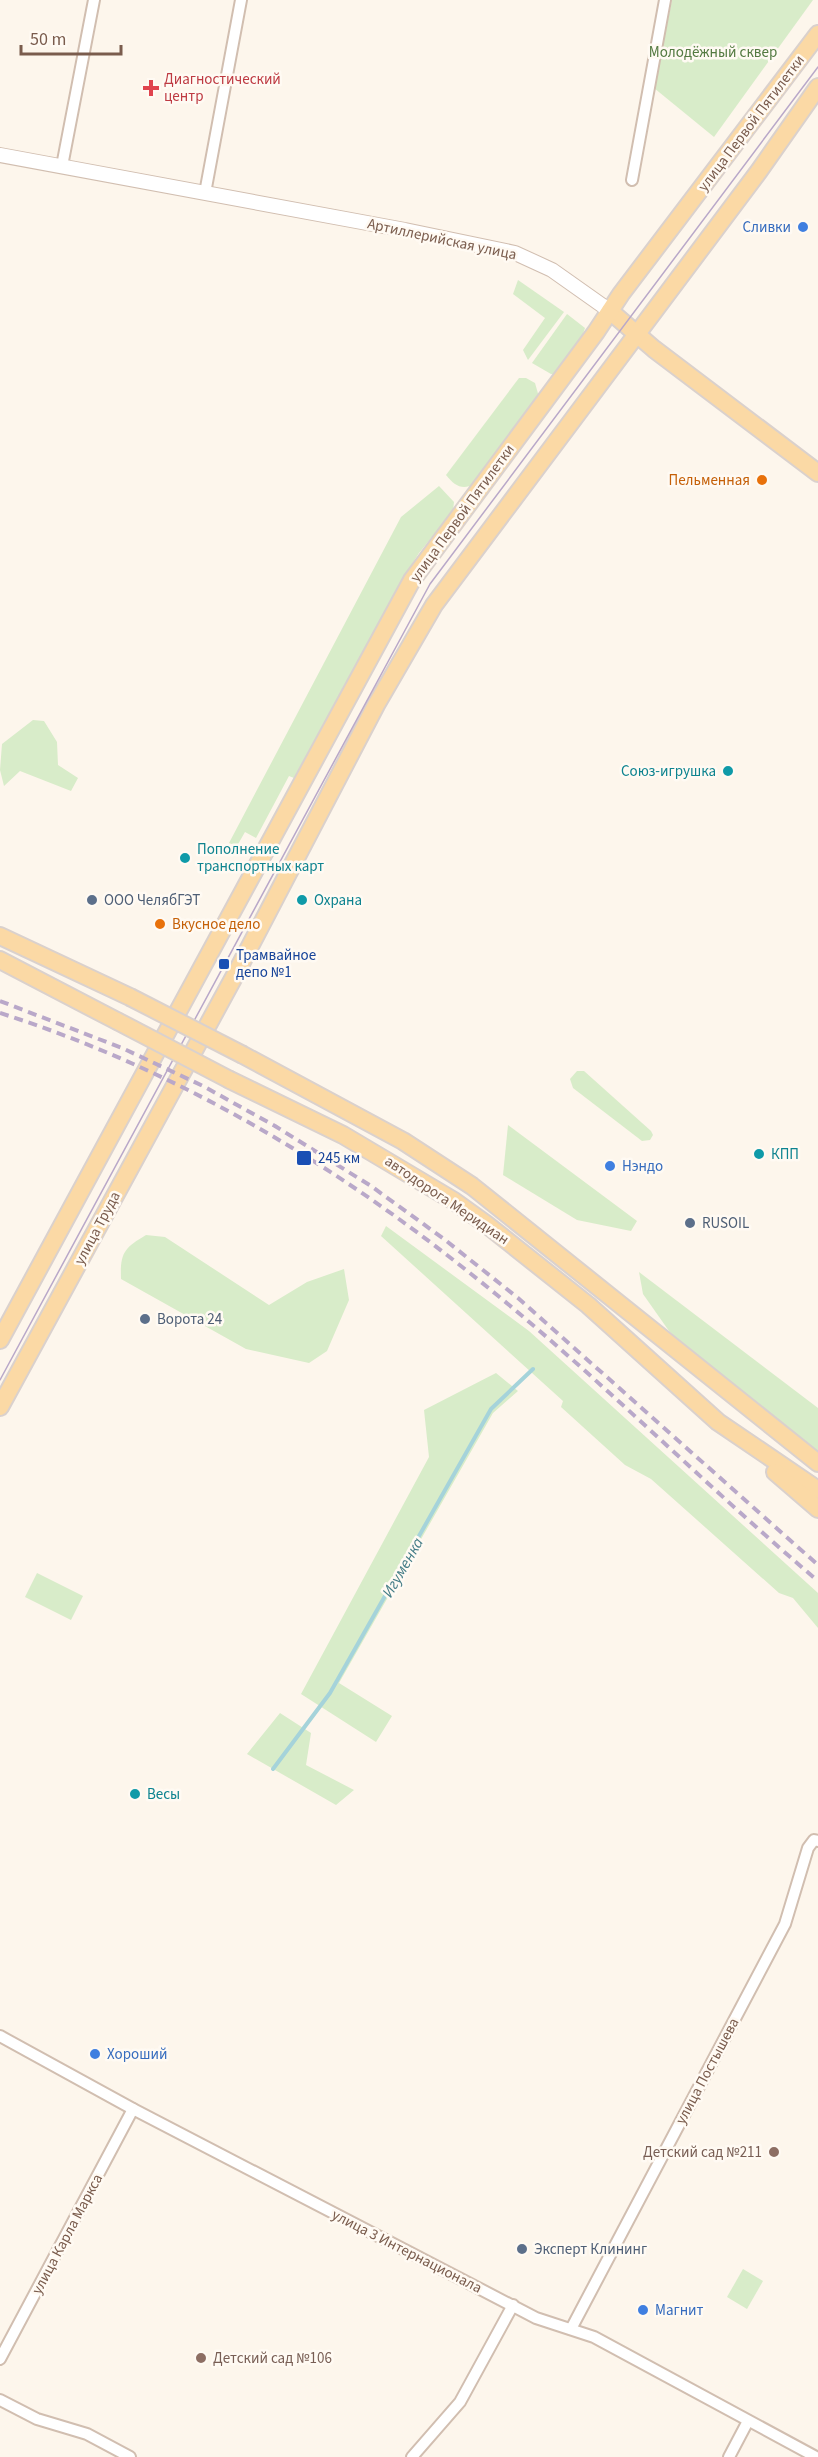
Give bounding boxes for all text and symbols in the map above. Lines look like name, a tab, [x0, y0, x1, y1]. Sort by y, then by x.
scale bar	[21, 18, 122, 56]
text: 50 m	[30, 27, 66, 52]
park label: Молодёжный сквер	[649, 42, 777, 63]
street label: улица Первой Пятилетки	[693, 51, 810, 196]
place label: Диагностический центр	[164, 69, 281, 107]
marker: Диагностический центр	[142, 79, 160, 97]
street label: Артиллерийская улица	[365, 213, 518, 266]
place label: Сливки	[742, 217, 791, 238]
marker: Сливки	[796, 220, 810, 234]
street label: улица Первой Пятилетки	[405, 440, 520, 587]
place label: Пельменная	[668, 470, 750, 491]
marker: Пельменная	[755, 473, 769, 487]
place label: Союз-игрушка	[621, 761, 716, 782]
marker: Союз-игрушка	[721, 764, 735, 778]
place label: Пополнение транспортных карт	[197, 839, 324, 877]
marker: Пополнение транспортных карт	[178, 851, 192, 865]
place label: ООО ЧелябГЭТ	[104, 890, 200, 911]
place label: Охрана	[314, 890, 362, 911]
marker: ООО ЧелябГЭТ	[85, 893, 99, 907]
marker: Охрана	[295, 893, 309, 907]
place label: Вкусное дело	[172, 914, 260, 935]
marker: Вкусное дело	[153, 917, 167, 931]
place label: Трамвайное депо №1	[236, 945, 316, 983]
marker: Трамвайное депо №1	[217, 957, 231, 971]
place label: КПП	[771, 1144, 799, 1165]
marker: КПП	[752, 1147, 766, 1161]
place label: 245 км	[318, 1148, 360, 1169]
marker: 245 км	[295, 1149, 313, 1167]
street label: автодорога Меридиан	[380, 1151, 513, 1250]
place label: Нэндо	[622, 1156, 663, 1177]
marker: Нэндо	[603, 1159, 617, 1173]
street label: улица Труда	[69, 1188, 126, 1269]
place label: RUSOIL	[702, 1213, 749, 1234]
marker: RUSOIL	[683, 1216, 697, 1230]
place label: Ворота 24	[157, 1309, 223, 1330]
marker: Ворота 24	[138, 1312, 152, 1326]
water label: Игуменка	[377, 1533, 429, 1602]
place label: Весы	[147, 1784, 180, 1805]
marker: Весы	[128, 1787, 142, 1801]
street label: улица Постышева	[671, 2014, 744, 2128]
place label: Хороший	[107, 2044, 167, 2065]
marker: Хороший	[88, 2047, 102, 2061]
place label: Детский сад №211	[643, 2142, 762, 2163]
marker: Детский сад №211	[767, 2145, 781, 2159]
street label: улица Карла Маркса	[27, 2170, 108, 2298]
street label: улица 3 Интернационала	[328, 2204, 486, 2298]
place label: Эксперт Клининг	[534, 2239, 647, 2260]
marker: Эксперт Клининг	[515, 2242, 529, 2256]
place label: Магнит	[655, 2300, 704, 2321]
marker: Магнит	[636, 2303, 650, 2317]
place label: Детский сад №106	[213, 2348, 332, 2369]
marker: Детский сад №106	[194, 2351, 208, 2365]

